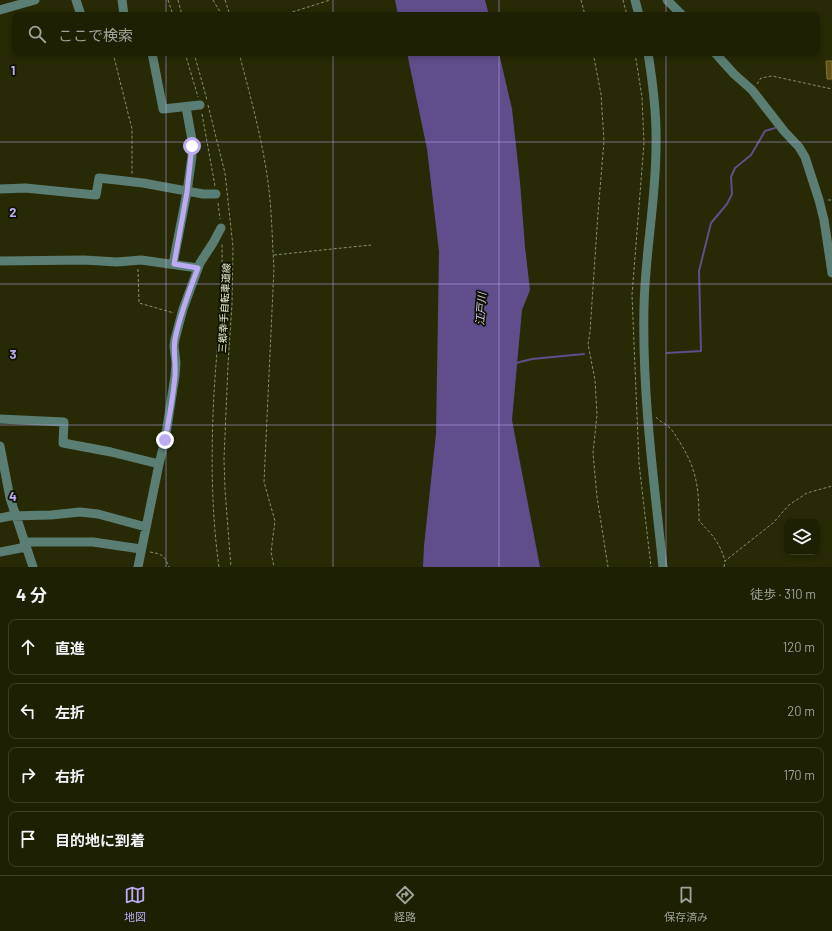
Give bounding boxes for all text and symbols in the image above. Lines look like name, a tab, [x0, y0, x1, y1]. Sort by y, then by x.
search box	[12, 12, 820, 56]
icon: search	[26, 23, 48, 45]
text: ここで検索	[58, 26, 133, 44]
text: 1	[11, 62, 15, 78]
route start	[183, 137, 201, 155]
text: 2	[9, 204, 17, 220]
street label: 三郷幸手自転車道線	[216, 263, 232, 353]
water label: 江戸川	[473, 291, 488, 326]
text: 3	[9, 346, 17, 362]
route end	[156, 431, 174, 449]
text: 4	[9, 488, 17, 504]
map controls	[784, 519, 820, 555]
button: layers	[784, 519, 820, 555]
text: 4 分	[16, 584, 47, 604]
text: 徒歩 · 310 m	[750, 586, 816, 602]
icon: ahead	[17, 636, 39, 658]
text: 直進	[55, 639, 85, 657]
text: 120 m	[783, 639, 815, 655]
icon: left	[17, 700, 39, 722]
text: 左折	[55, 703, 85, 721]
text: 20 m	[787, 703, 815, 719]
icon: right	[17, 764, 39, 786]
text: 右折	[55, 767, 85, 785]
text: 170 m	[784, 767, 815, 783]
icon: arrive	[17, 828, 39, 850]
text: 目的地に到着	[55, 831, 145, 849]
tab: 地図	[124, 884, 146, 924]
tab: 経路	[394, 884, 416, 924]
tab: 保存済み	[664, 884, 708, 924]

